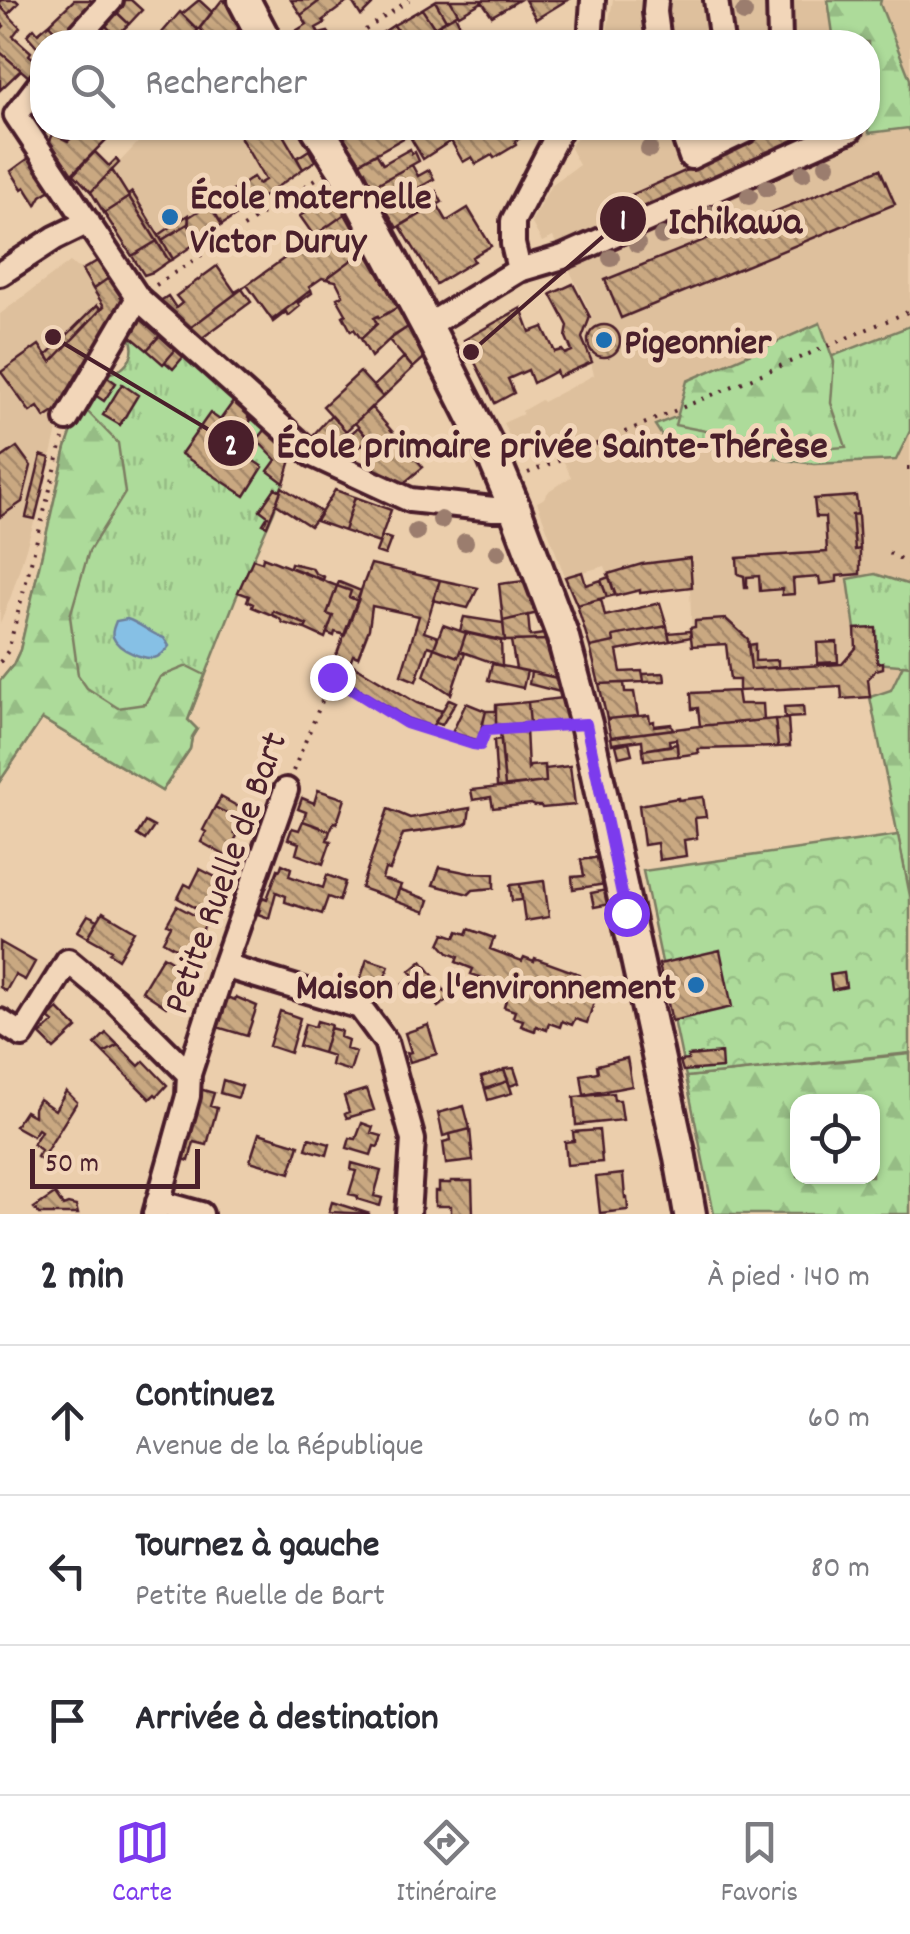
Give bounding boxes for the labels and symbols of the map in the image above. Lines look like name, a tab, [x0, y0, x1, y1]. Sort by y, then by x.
place label: École maternelle Victor Duruy	[190, 173, 432, 272]
callout: Ichikawa	[598, 184, 822, 254]
text: Ichikawa	[668, 197, 803, 254]
text: 1	[620, 202, 626, 245]
marker: École maternelle Victor Duruy	[159, 206, 181, 228]
place label: Pigeonnier	[624, 318, 772, 373]
marker: Pigeonnier	[593, 329, 615, 351]
callout: École primaire privée Sainte-Thérèse	[206, 408, 848, 478]
text: École primaire privée Sainte-Thérèse	[276, 421, 828, 478]
text: 2	[224, 427, 238, 470]
route end	[310, 655, 356, 701]
street label: Petite Ruelle de Bart	[152, 725, 305, 1023]
route start	[604, 891, 650, 937]
place label: Maison de l'environnement	[296, 963, 676, 1018]
marker: Maison de l'environnement	[685, 974, 707, 996]
scale bar	[30, 1144, 200, 1188]

